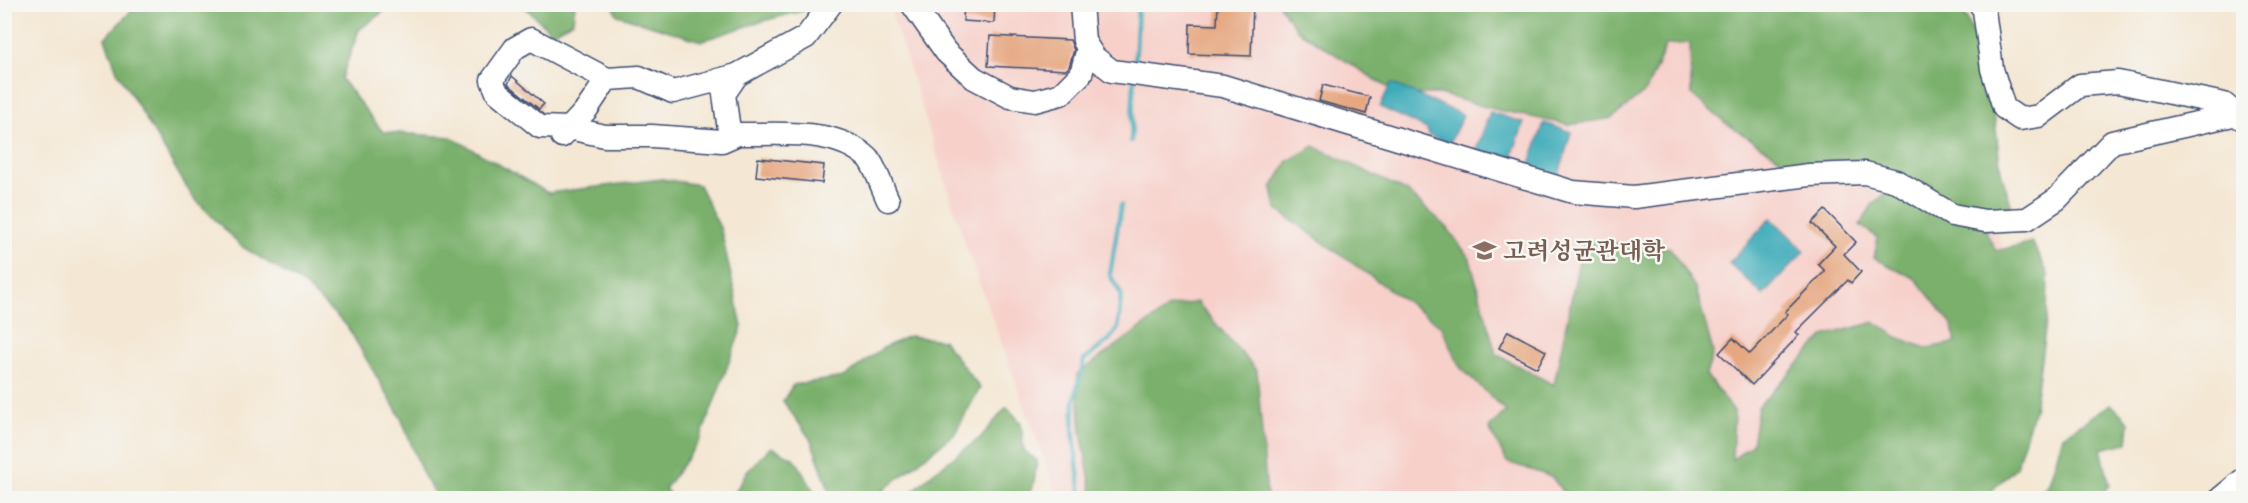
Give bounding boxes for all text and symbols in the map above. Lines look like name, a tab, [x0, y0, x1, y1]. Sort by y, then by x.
place label: 고려성균관대학	[1503, 233, 1665, 268]
school or university icon: 고려성균관대학	[1472, 237, 1498, 263]

